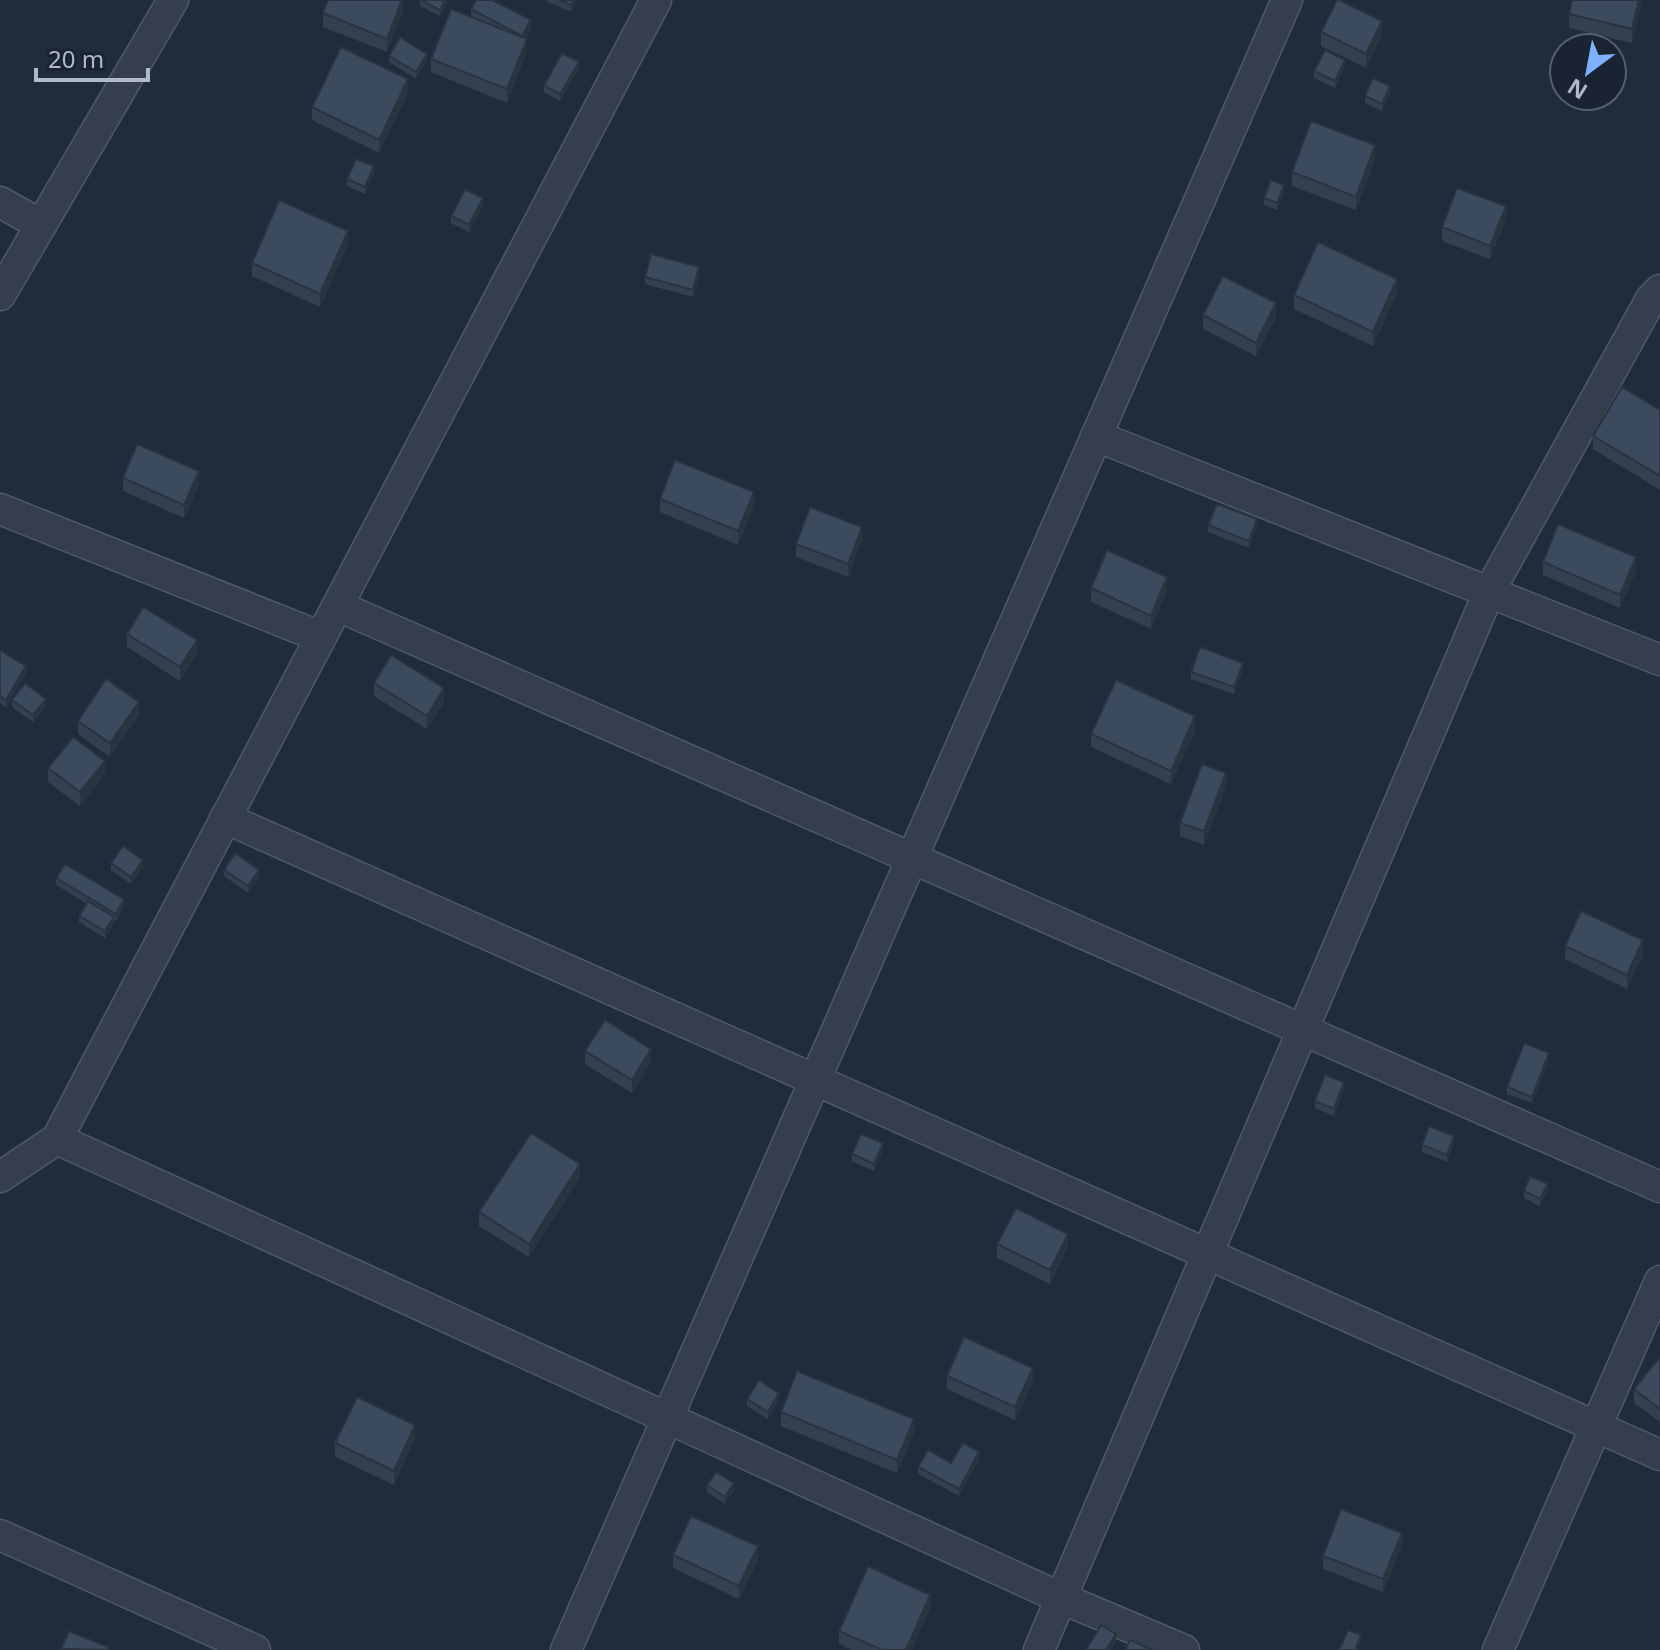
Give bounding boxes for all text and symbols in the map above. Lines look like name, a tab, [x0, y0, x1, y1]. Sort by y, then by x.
scale bar	[36, 32, 148, 82]
north arrow	[1548, 32, 1628, 112]
text: 20 m	[48, 42, 104, 75]
text: N	[1561, 72, 1592, 107]

